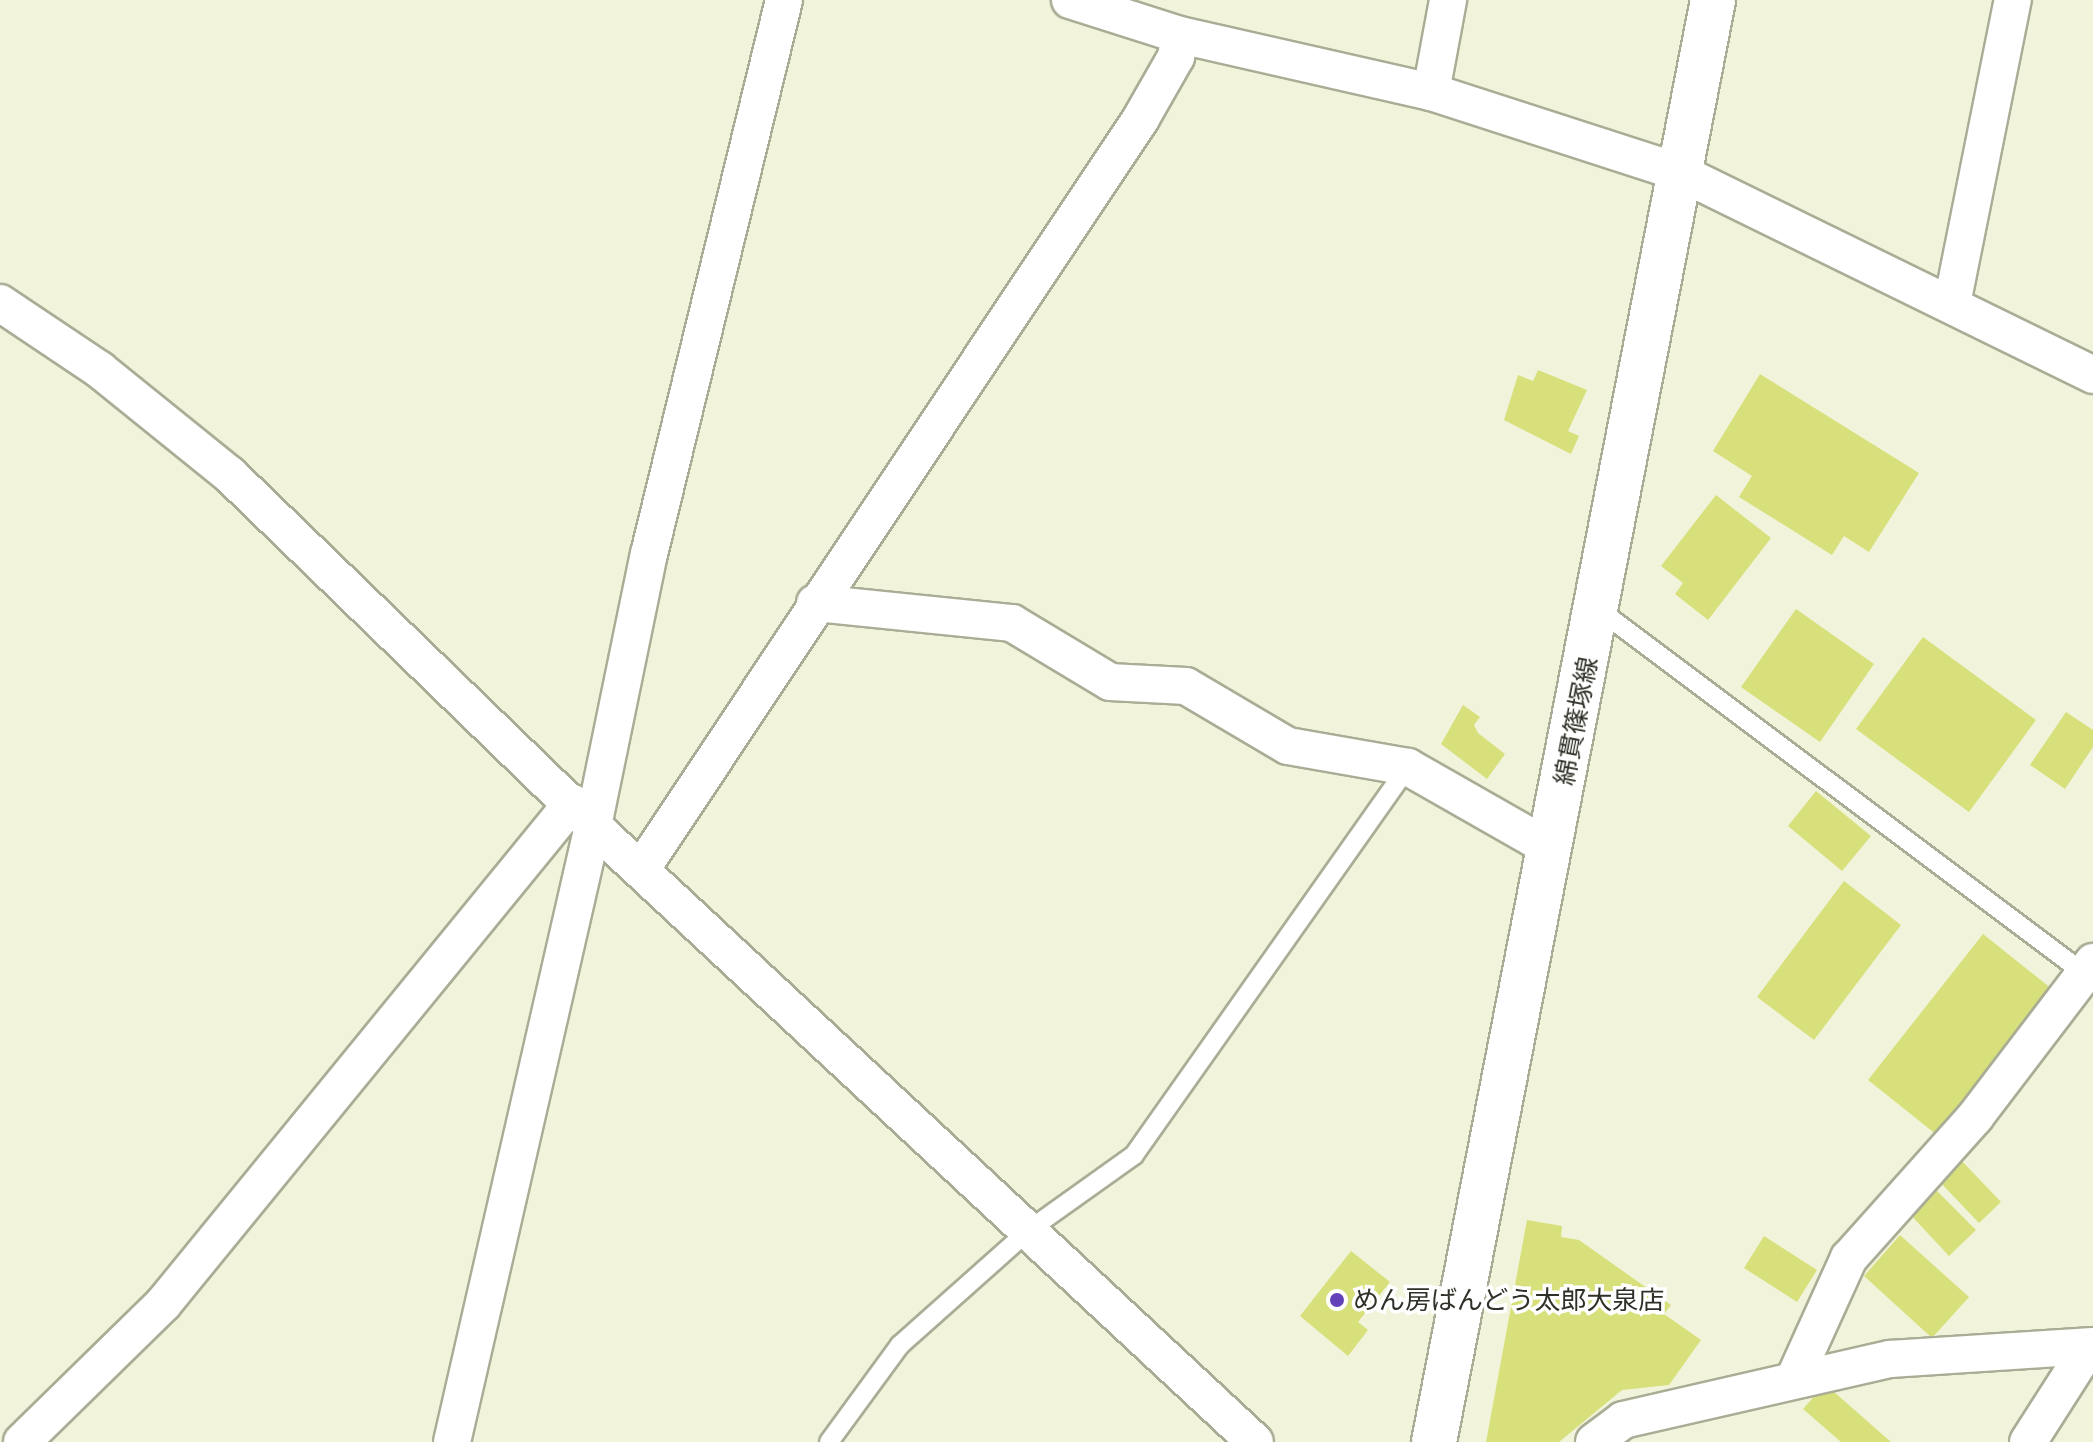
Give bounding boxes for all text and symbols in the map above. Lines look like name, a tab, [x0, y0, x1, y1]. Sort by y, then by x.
street label: 綿貫篠塚線	[1548, 654, 1604, 788]
place label: めん房ばんどう太郎大泉店	[1353, 1284, 1665, 1316]
marker: めん房ばんどう太郎大泉店	[1328, 1291, 1346, 1309]

